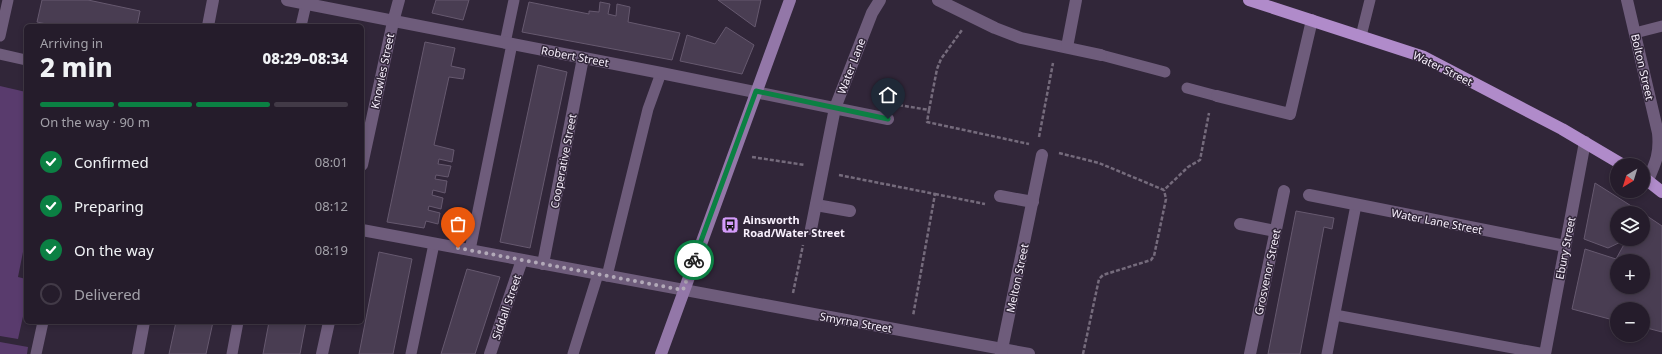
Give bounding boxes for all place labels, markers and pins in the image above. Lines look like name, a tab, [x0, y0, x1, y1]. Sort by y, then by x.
pin	[871, 78, 905, 119]
pin	[441, 207, 475, 248]
place label: Ainsworth Road/Water Street	[743, 212, 845, 240]
bus stop icon: Ainsworth Road/Water Street	[720, 215, 740, 235]

